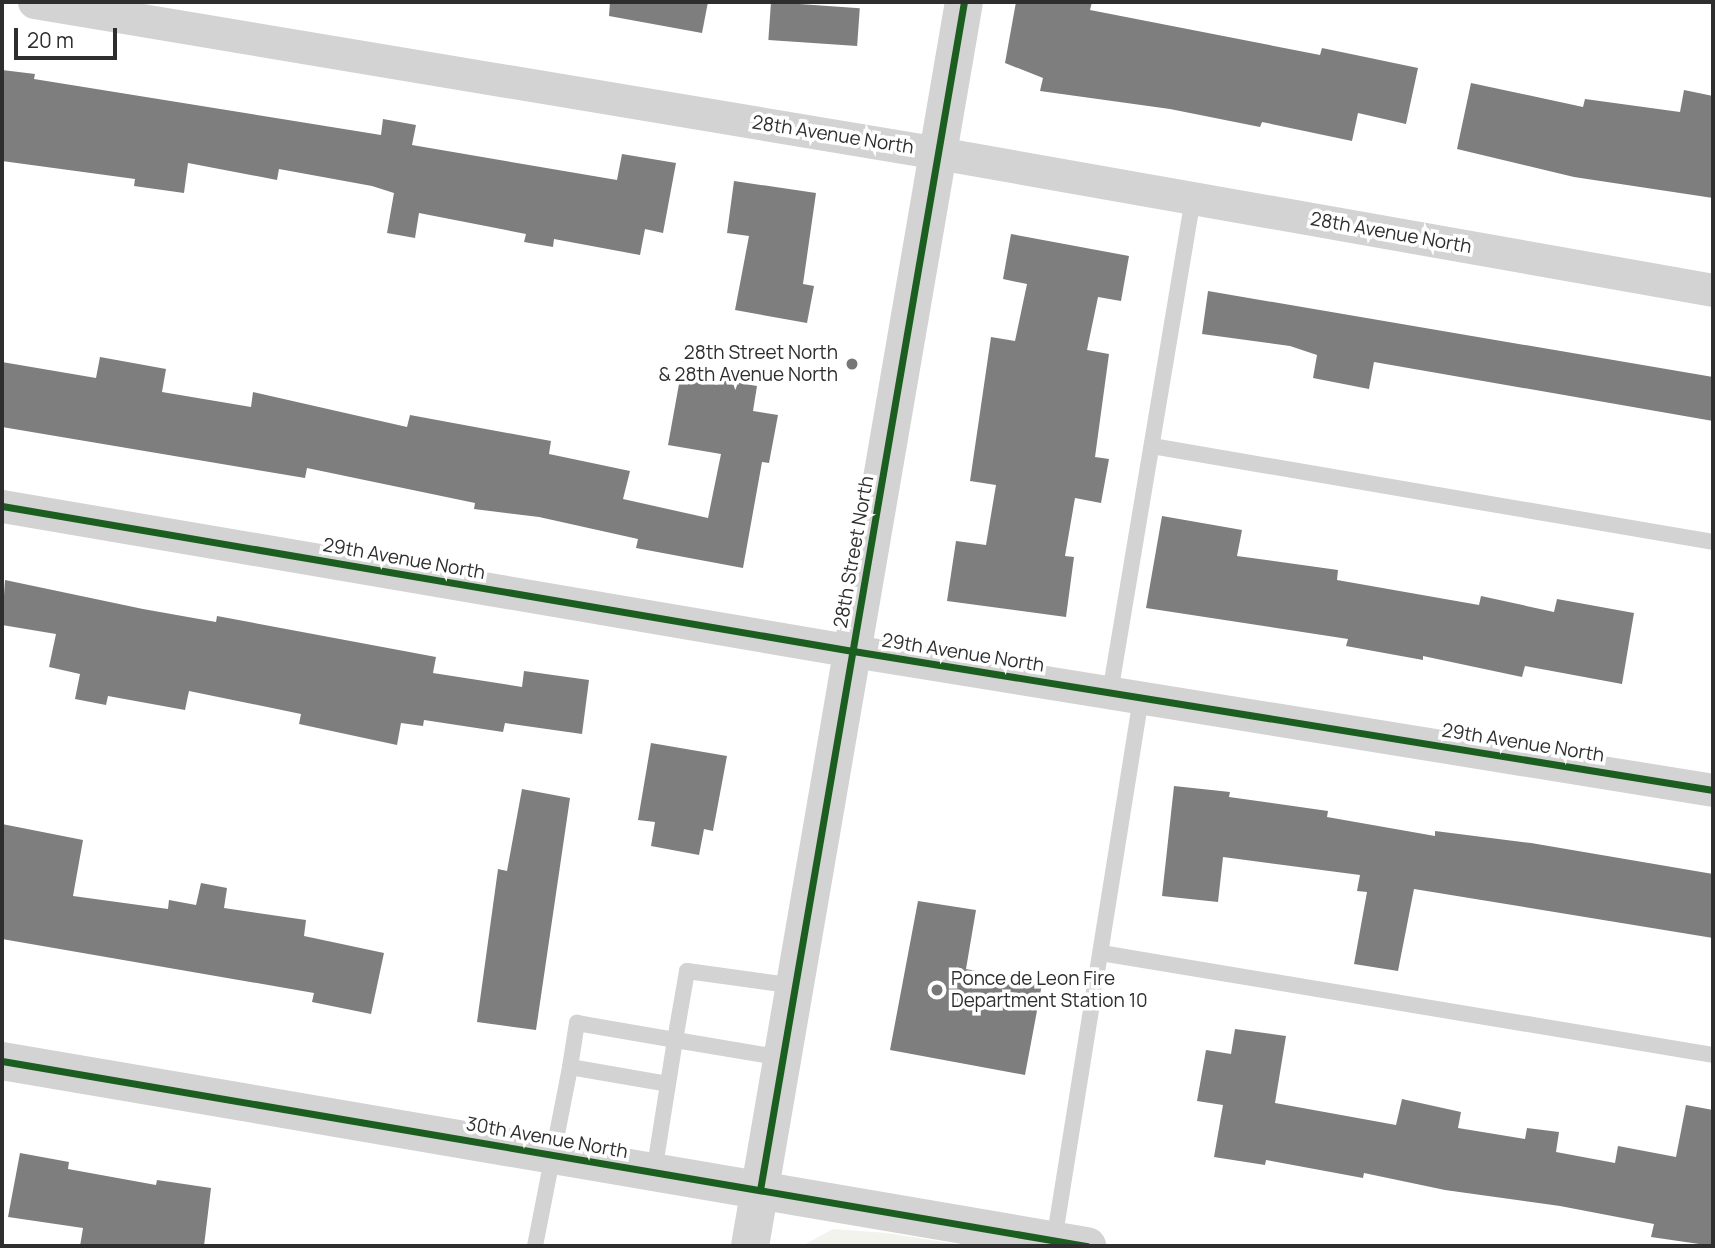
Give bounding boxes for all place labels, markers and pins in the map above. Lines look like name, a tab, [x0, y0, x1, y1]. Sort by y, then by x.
place label: 28th Street North & 28th Avenue North	[658, 342, 838, 386]
marker: 28th Street North & 28th Avenue North	[844, 356, 860, 372]
place label: Ponce de Leon Fire Department Station 10	[951, 968, 1148, 1012]
marker: Ponce de Leon Fire Department Station 10	[929, 982, 945, 998]

